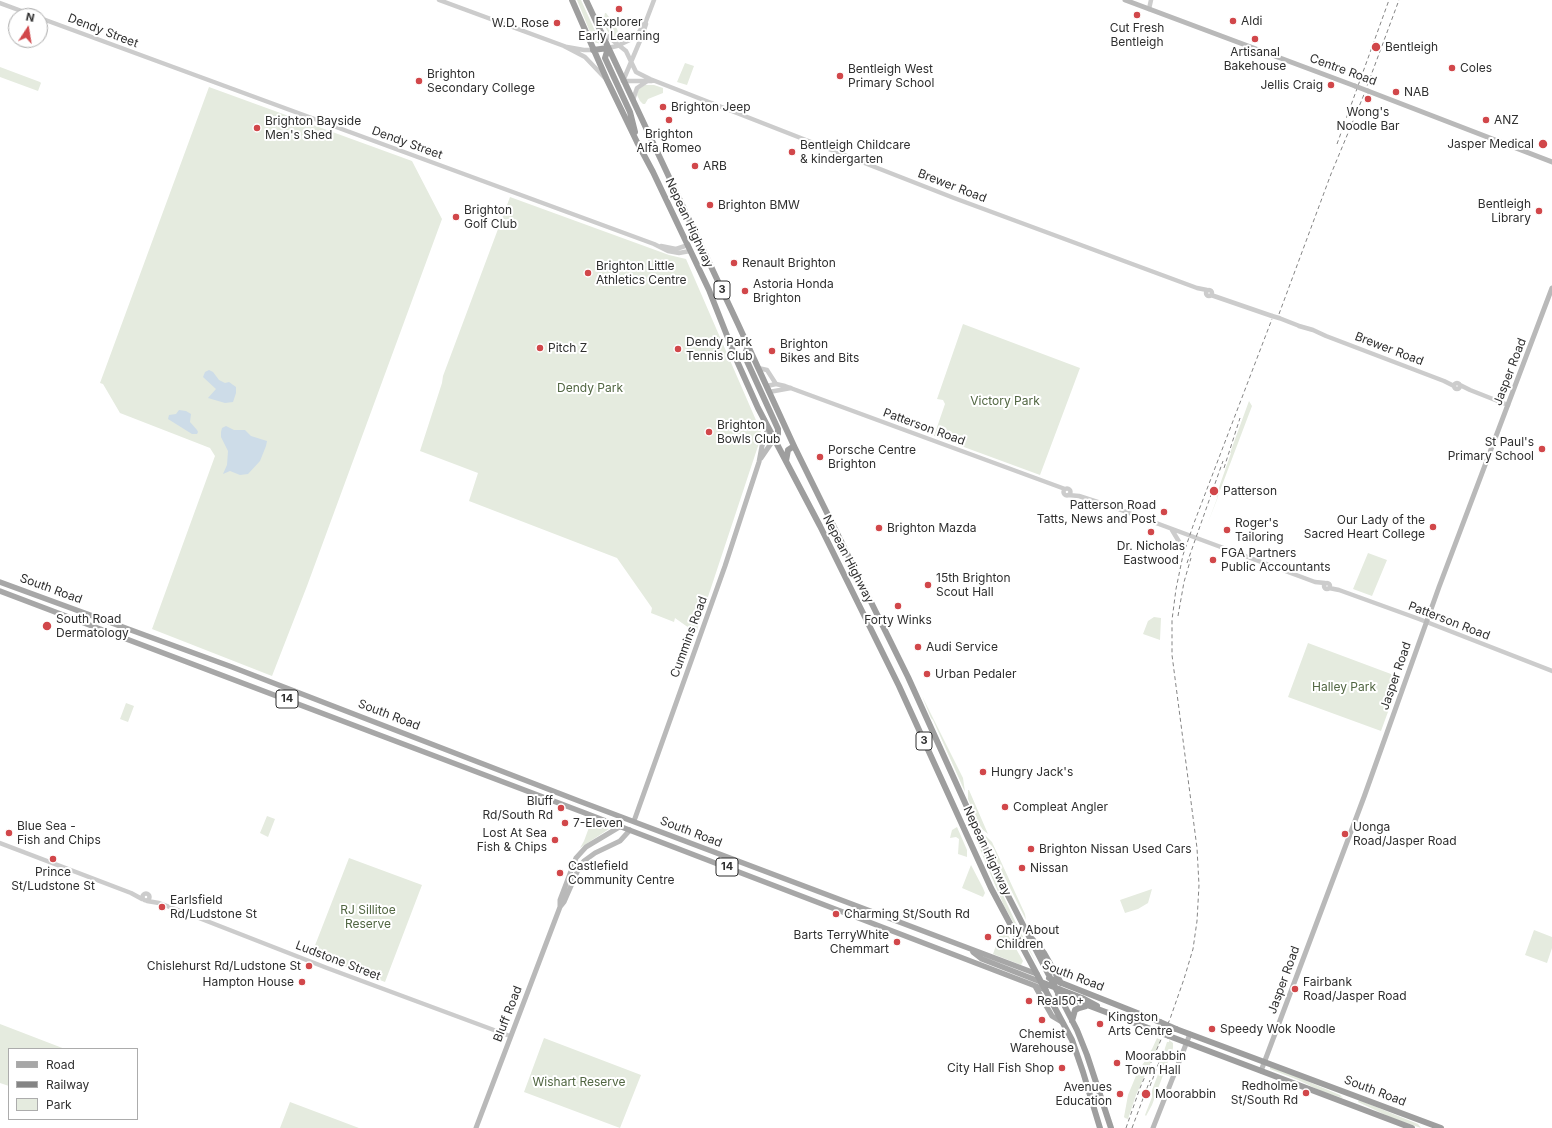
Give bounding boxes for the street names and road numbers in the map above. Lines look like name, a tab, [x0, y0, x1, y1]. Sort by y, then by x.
street label: Dendy Street	[66, 11, 140, 51]
street label: Centre Road	[1307, 51, 1379, 89]
street label: Dendy Street	[370, 124, 444, 162]
street label: Brewer Road	[916, 166, 988, 206]
street label: Nepean Highway	[662, 176, 716, 270]
road number: 3	[714, 281, 730, 299]
street label: Brewer Road	[1353, 329, 1425, 369]
street label: Jasper Road	[1491, 336, 1529, 408]
street label: Patterson Road	[881, 405, 967, 449]
street label: Nepean Highway	[820, 512, 876, 606]
street label: South Road	[18, 571, 84, 607]
street label: Cummins Road	[668, 594, 710, 680]
street label: Patterson Road	[1406, 599, 1492, 643]
street label: Jasper Road	[1378, 640, 1414, 712]
road number: 14	[276, 690, 298, 708]
street label: South Road	[356, 697, 422, 733]
road number: 3	[916, 732, 932, 750]
street label: Nepean Highway	[960, 804, 1014, 898]
street label: South Road	[658, 814, 724, 850]
road number: 14	[716, 858, 738, 876]
street label: Ludstone Street	[293, 938, 383, 984]
street label: Jasper Road	[1265, 944, 1303, 1016]
street label: South Road	[1040, 958, 1106, 994]
street label: Bluff Road	[491, 984, 525, 1044]
street label: South Road	[1342, 1073, 1408, 1109]

